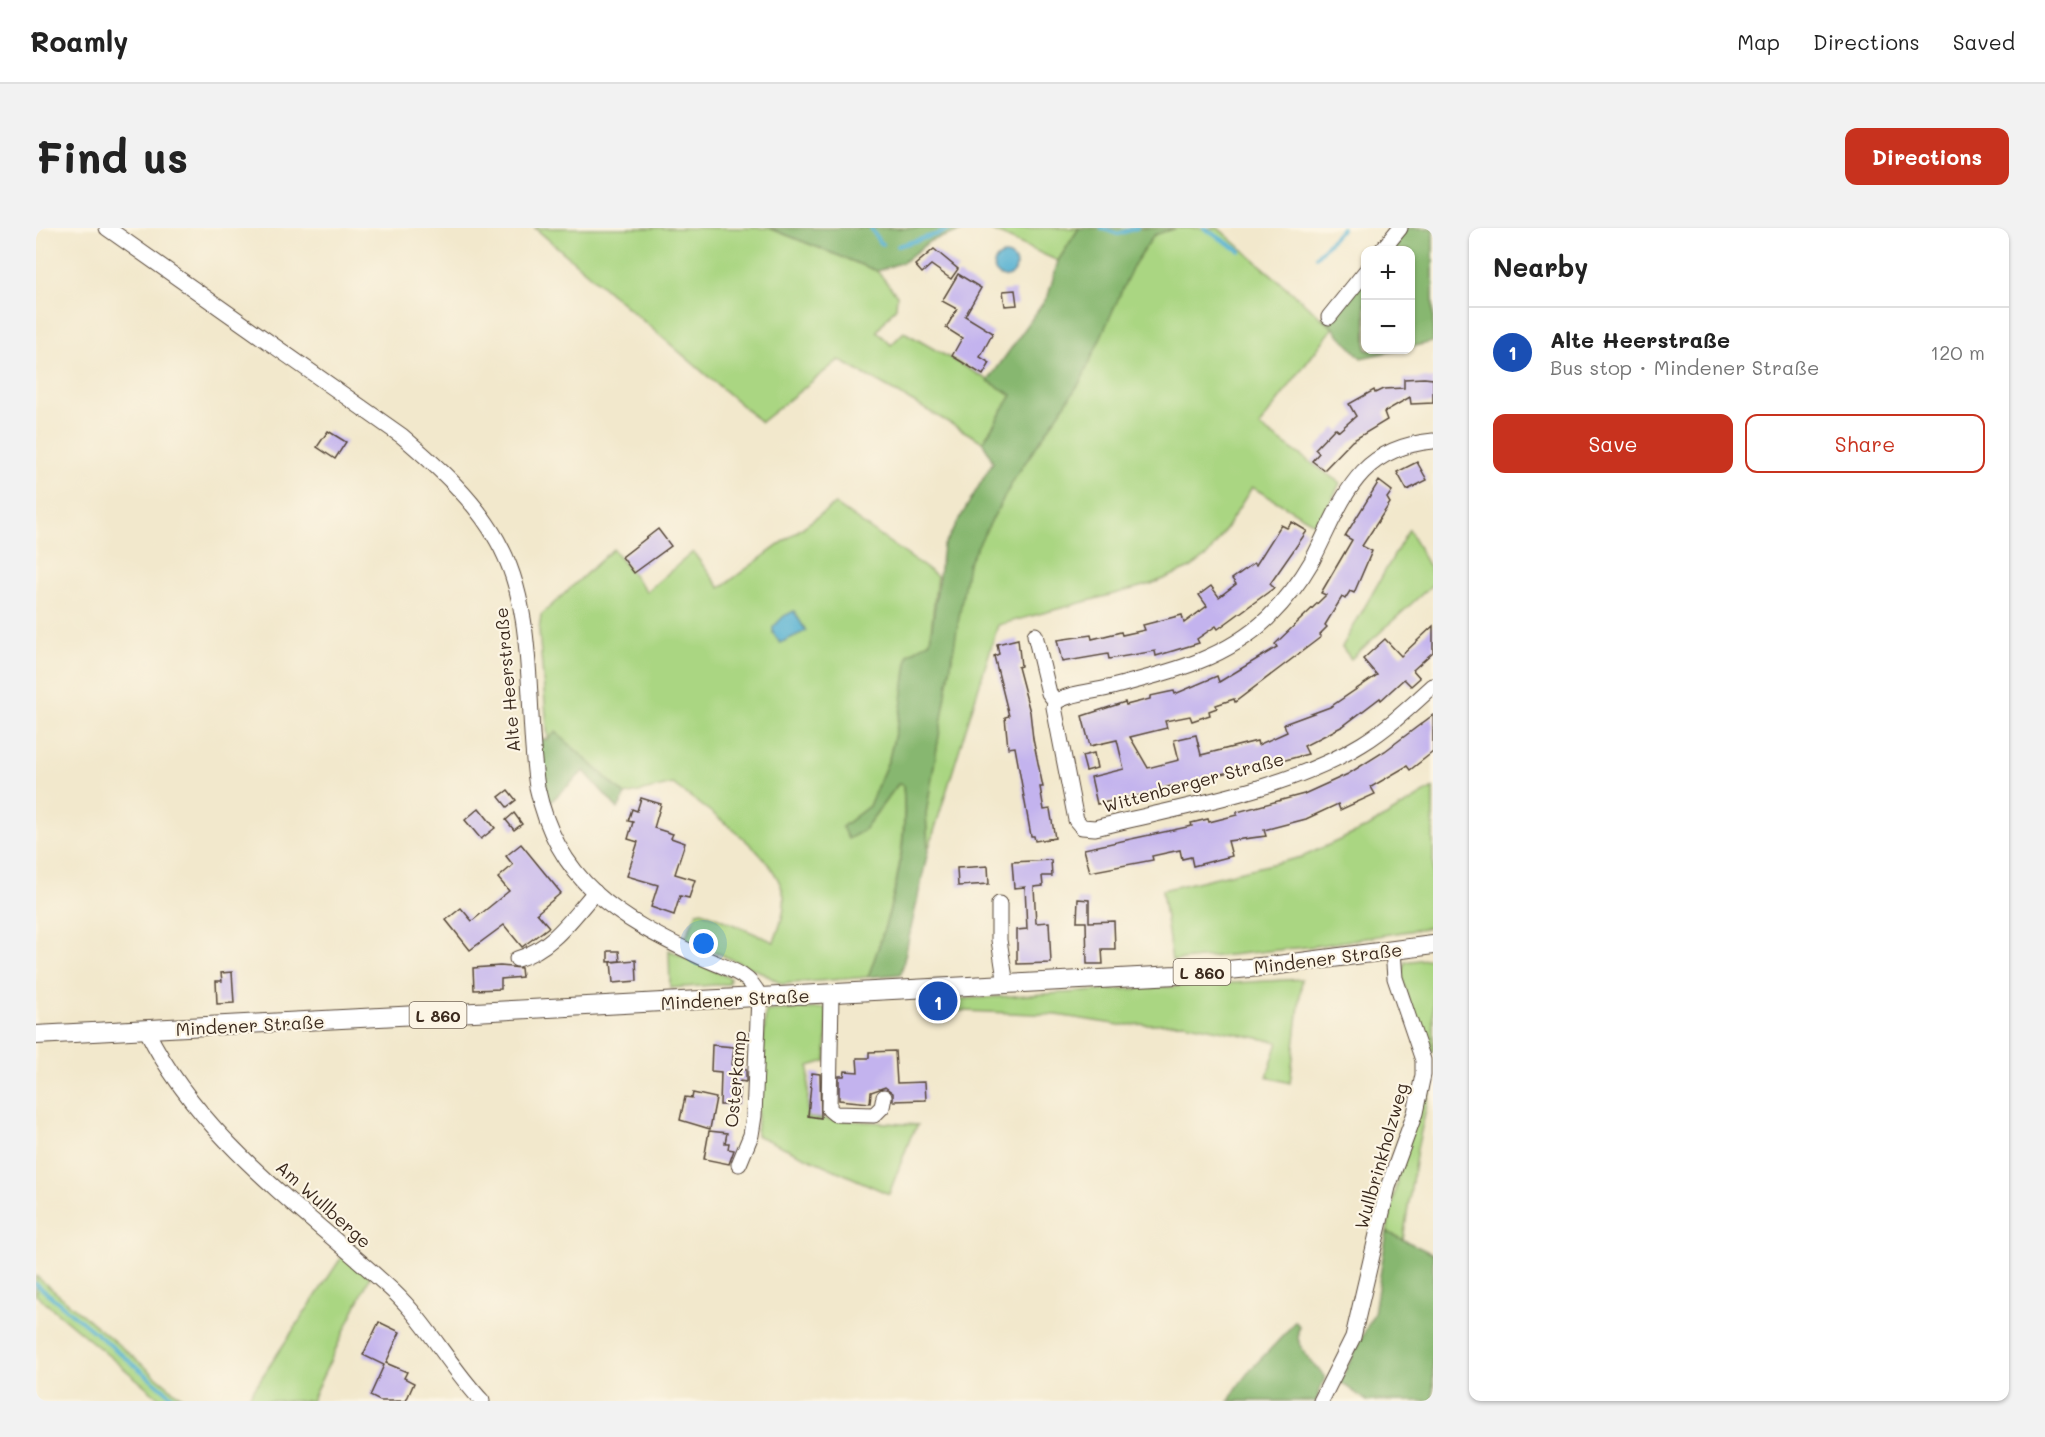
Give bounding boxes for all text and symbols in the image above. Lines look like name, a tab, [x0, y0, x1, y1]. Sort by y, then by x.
text: Roamly	[30, 23, 129, 59]
text: Map	[1737, 28, 1780, 55]
text: Directions	[1813, 28, 1920, 55]
text: Saved	[1953, 28, 2015, 55]
button: Directions	[1845, 128, 2009, 185]
text: Find us	[36, 129, 188, 184]
map controls	[1361, 246, 1415, 354]
button: +	[1361, 246, 1415, 300]
text: Nearby	[1493, 250, 1588, 284]
button: −	[1361, 300, 1415, 354]
text: Alte Heerstraße	[1550, 325, 1730, 354]
text: 1	[1508, 339, 1517, 365]
text: 120 m	[1930, 339, 1985, 365]
text: Bus stop · Mindener Straße	[1550, 354, 1819, 380]
button: Save	[1493, 414, 1733, 473]
button: Share	[1745, 414, 1985, 473]
street label: Alte Heerstraße	[489, 607, 525, 753]
street label: Wittenberger Straße	[1100, 746, 1286, 818]
your location	[689, 929, 718, 958]
street label: Mindener Straße	[1253, 937, 1403, 979]
road number: L 860	[1174, 959, 1230, 985]
pin: 1	[918, 978, 958, 1024]
street label: Mindener Straße	[660, 983, 810, 1015]
road number: L 860	[410, 1002, 466, 1028]
street label: Mindener Straße	[175, 1009, 325, 1041]
street label: Osterkamp	[719, 1029, 751, 1129]
street label: Wullbrinkholzweg	[1349, 1080, 1413, 1232]
street label: Am Wullberge	[271, 1155, 377, 1253]

